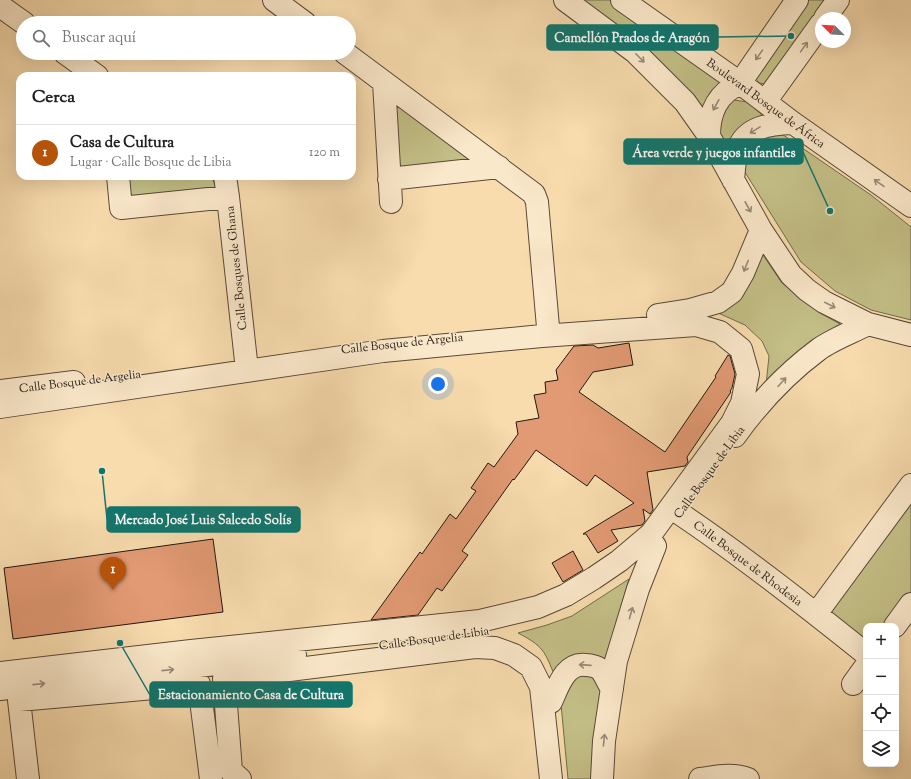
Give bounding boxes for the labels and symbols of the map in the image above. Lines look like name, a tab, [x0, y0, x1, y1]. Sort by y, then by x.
north arrow	[815, 12, 851, 48]
callout: Camellón Prados de Aragón	[547, 25, 718, 50]
text: Camellón Prados de Aragón	[554, 30, 710, 48]
one-way arrow	[800, 42, 808, 53]
one-way arrow	[755, 49, 763, 60]
one-way arrow	[636, 53, 645, 63]
street label: Boulevard Bosque de África	[702, 54, 829, 153]
one-way arrow	[712, 99, 720, 111]
one-way arrow	[749, 127, 761, 135]
callout: Área verde y juegos infantiles	[624, 139, 803, 164]
text: Área verde y juegos infantiles	[632, 143, 796, 163]
one-way arrow	[874, 179, 885, 187]
one-way arrow	[745, 201, 753, 213]
street label: Calle Bosques de Ghana	[221, 204, 252, 331]
one-way arrow	[742, 260, 750, 272]
one-way arrow	[824, 302, 836, 309]
street label: Calle Bosque de Argelia	[340, 329, 465, 359]
street label: Calle Bosque de Argelia	[18, 366, 143, 398]
your location	[428, 374, 448, 394]
one-way arrow	[777, 377, 787, 387]
street label: Calle Bosque de Libia	[670, 422, 750, 523]
callout: Mercado José Luis Salcedo Solís	[107, 507, 300, 532]
text: Mercado José Luis Salcedo Solís	[115, 512, 291, 530]
street label: Calle Bosque de Rhodesia	[689, 517, 806, 611]
pin: 1	[100, 557, 126, 590]
one-way arrow	[628, 607, 635, 620]
street label: Calle Bosque de Libia	[378, 622, 491, 656]
one-way arrow	[579, 662, 592, 669]
one-way arrow	[161, 666, 174, 673]
one-way arrow	[32, 680, 45, 688]
callout: Estacionamiento Casa de Cultura	[150, 682, 352, 707]
text: Estacionamiento Casa de Cultura	[158, 687, 344, 705]
one-way arrow	[600, 734, 608, 747]

